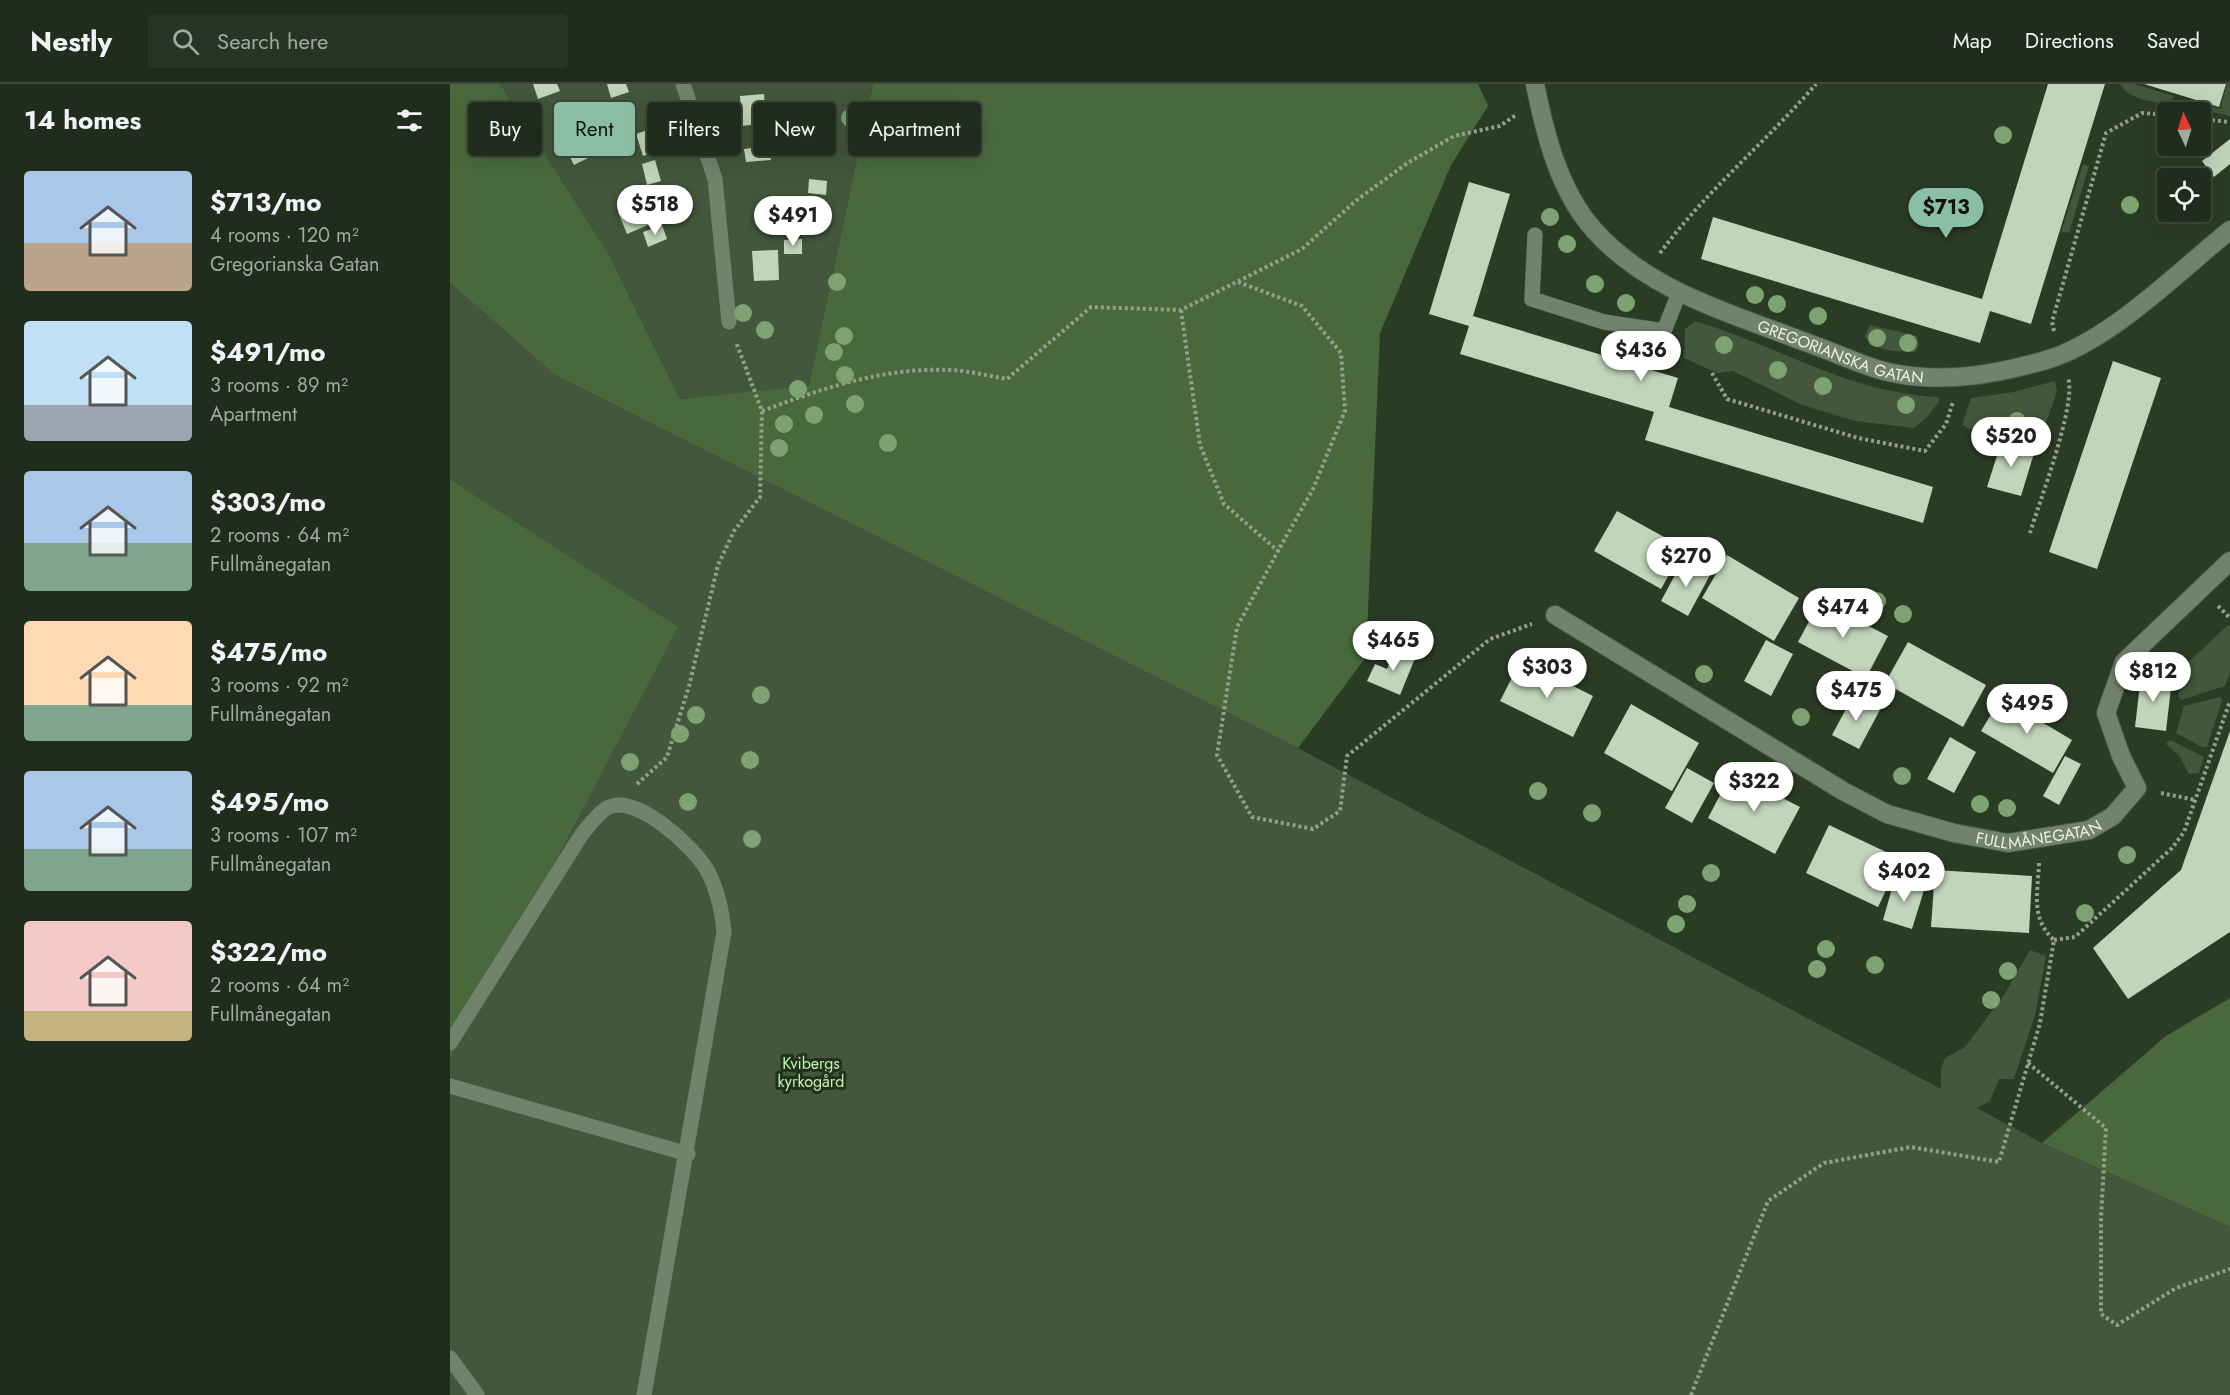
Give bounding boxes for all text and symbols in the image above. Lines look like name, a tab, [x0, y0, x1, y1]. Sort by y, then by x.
search box	[148, 14, 568, 68]
text: Nestly	[30, 21, 112, 62]
icon: search	[169, 25, 202, 58]
text: Search here	[217, 25, 328, 57]
text: Map	[1953, 26, 1992, 56]
text: Directions	[2025, 26, 2114, 56]
text: Saved	[2147, 26, 2200, 56]
text: 14 homes	[24, 101, 141, 139]
chip: Buy	[468, 102, 542, 156]
chip: Rent	[554, 102, 635, 156]
chip: Filters	[647, 102, 741, 156]
chip: New	[753, 102, 836, 156]
chip: Apartment	[848, 102, 981, 156]
north arrow	[2157, 102, 2211, 156]
map controls	[2157, 102, 2211, 222]
icon: filters	[393, 104, 426, 137]
button: locate	[2157, 168, 2211, 222]
text: $713/mo	[210, 183, 322, 221]
pin: $518	[619, 185, 691, 236]
pin: $713	[1910, 188, 1982, 239]
text: $518	[631, 190, 679, 219]
text: $713	[1922, 193, 1970, 222]
icon: home	[72, 195, 144, 267]
pin: $491	[757, 196, 829, 247]
text: $491	[768, 201, 818, 230]
text: 4 rooms · 120 m²	[210, 221, 359, 250]
text: Gregorianska Gatan	[210, 250, 379, 279]
street label: GREGORIANSKA GATAN	[1754, 314, 1925, 389]
pin: $436	[1605, 331, 1677, 382]
text: $491/mo	[210, 333, 326, 371]
text: $436	[1615, 336, 1667, 365]
icon: home	[72, 345, 144, 417]
text: 3 rooms · 89 m²	[210, 371, 348, 400]
text: Apartment	[210, 400, 297, 429]
pin: $520	[1975, 417, 2047, 468]
text: $520	[1985, 422, 2037, 451]
text: $303/mo	[210, 483, 326, 521]
icon: home	[72, 495, 144, 567]
text: 2 rooms · 64 m²	[210, 521, 349, 550]
pin: $270	[1650, 537, 1722, 588]
text: $270	[1661, 542, 1711, 571]
text: Fullmånegatan	[210, 550, 331, 579]
pin: $474	[1807, 588, 1879, 639]
text: $474	[1817, 593, 1869, 622]
pin: $465	[1357, 621, 1429, 672]
text: $465	[1367, 626, 1419, 655]
text: $475/mo	[210, 633, 327, 671]
icon: home	[72, 645, 144, 717]
pin: $303	[1511, 648, 1583, 699]
pin: $812	[2117, 652, 2189, 703]
text: $303	[1522, 653, 1572, 682]
text: $812	[2129, 657, 2177, 686]
text: 3 rooms · 92 m²	[210, 671, 348, 700]
pin: $475	[1820, 671, 1892, 722]
text: $475	[1830, 676, 1882, 705]
pin: $495	[1991, 684, 2063, 735]
text: $495	[2001, 689, 2053, 718]
text: Fullmånegatan	[210, 700, 331, 729]
pin: $322	[1718, 762, 1790, 813]
text: $322	[1728, 767, 1780, 796]
text: $495/mo	[210, 783, 329, 821]
icon: home	[72, 795, 144, 867]
street label: FULLMÅNEGATAN	[1974, 814, 2106, 854]
text: 3 rooms · 107 m²	[210, 821, 357, 850]
text: Fullmånegatan	[210, 850, 331, 879]
pin: $402	[1868, 852, 1940, 903]
text: $402	[1878, 857, 1930, 886]
text: $322/mo	[210, 933, 327, 971]
icon: home	[72, 945, 144, 1017]
text: 2 rooms · 64 m²	[210, 971, 349, 1000]
text: Fullmånegatan	[210, 1000, 331, 1029]
park label: Kvibergs kyrkogård	[778, 1052, 844, 1093]

